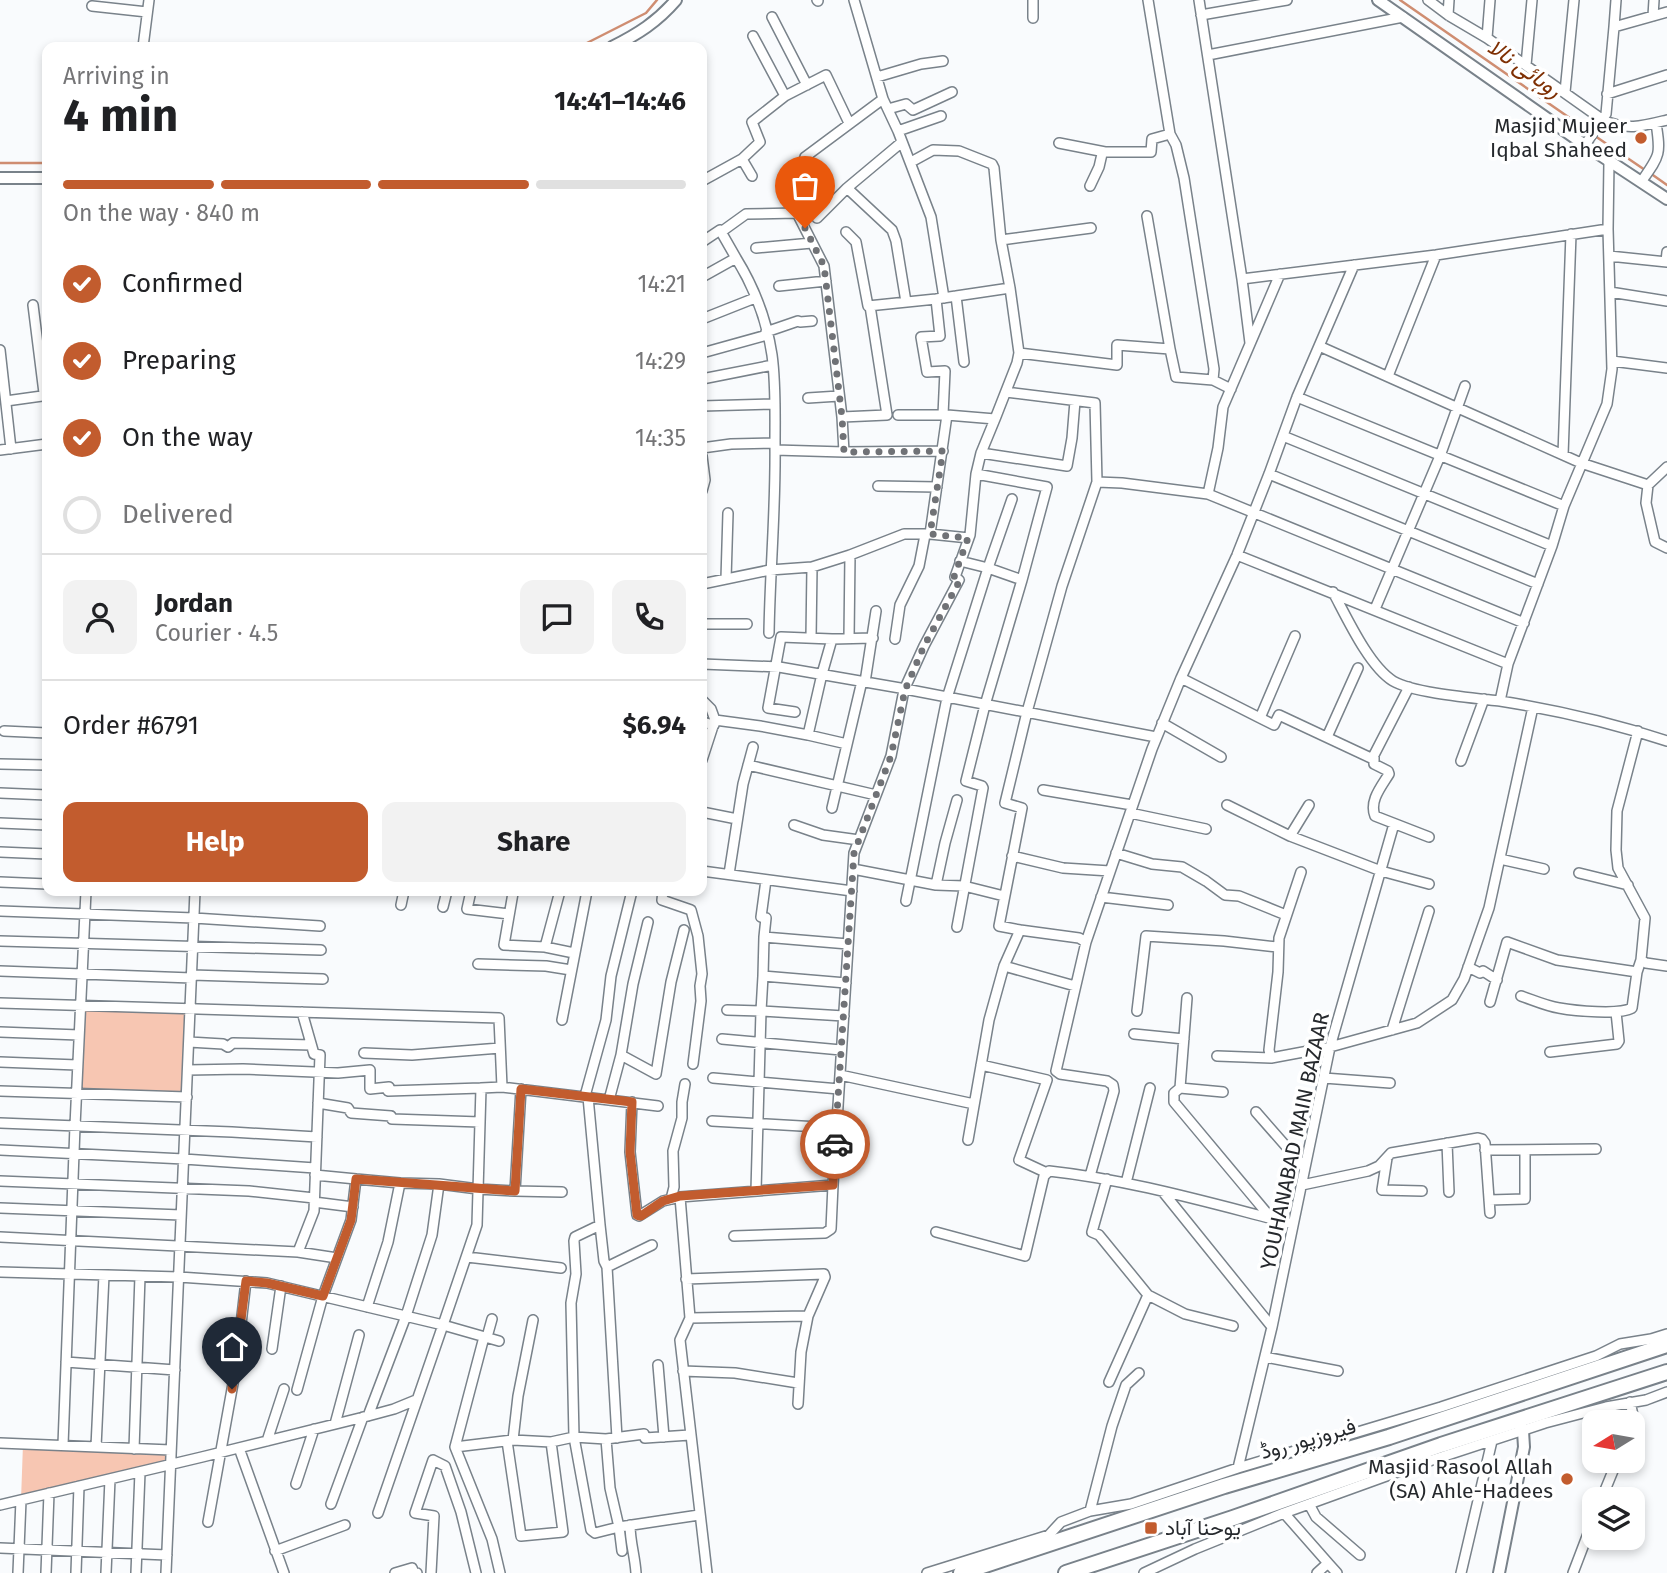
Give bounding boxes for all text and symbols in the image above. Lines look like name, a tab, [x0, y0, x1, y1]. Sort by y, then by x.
water label: روہائی نالا	[1482, 32, 1568, 104]
text: Arriving in	[63, 62, 170, 90]
text: 14:41–14:46	[554, 86, 686, 117]
text: 4 min	[63, 88, 178, 143]
place label: Masjid Mujeer Iqbal Shaheed	[1490, 113, 1627, 163]
marker: Masjid Mujeer Iqbal Shaheed	[1633, 130, 1649, 146]
pin	[775, 156, 835, 228]
icon: bag	[786, 167, 824, 205]
text: On the way · 840 m	[63, 199, 260, 227]
icon: check	[63, 265, 101, 303]
text: Confirmed	[122, 268, 243, 299]
text: 14:21	[638, 270, 686, 298]
icon: check	[63, 342, 101, 380]
text: Preparing	[122, 345, 235, 376]
text: 14:29	[635, 347, 686, 375]
icon: check	[63, 419, 101, 457]
text: On the way	[122, 422, 253, 453]
text: 14:35	[635, 424, 686, 452]
text: Delivered	[122, 499, 234, 530]
button: person	[63, 580, 137, 654]
button: chat	[520, 580, 594, 654]
button: phone	[612, 580, 686, 654]
text: Jordan	[155, 588, 233, 619]
text: Courier · 4.5	[155, 619, 278, 647]
text: Order #6791	[63, 710, 199, 741]
text: $6.94	[622, 710, 686, 741]
button: Help	[63, 802, 368, 882]
button: Share	[382, 802, 686, 882]
street label: YOUHANABAD MAIN BAZAAR	[1255, 1010, 1335, 1272]
courier	[800, 1109, 870, 1179]
icon: car	[816, 1125, 854, 1163]
pin	[202, 1317, 262, 1389]
icon: home	[213, 1328, 251, 1366]
north arrow	[1582, 1410, 1645, 1474]
map controls	[1582, 1410, 1645, 1550]
street label: فیروزپور روڈ	[1257, 1413, 1359, 1466]
place label: Masjid Rasool Allah (SA) Ahle-Hadees	[1368, 1454, 1553, 1504]
marker: Masjid Rasool Allah (SA) Ahle-Hadees	[1559, 1471, 1575, 1487]
button: layers	[1582, 1487, 1645, 1550]
place label: یوحنا آباد	[1165, 1515, 1241, 1541]
marker: یوحنا آباد	[1143, 1520, 1159, 1536]

